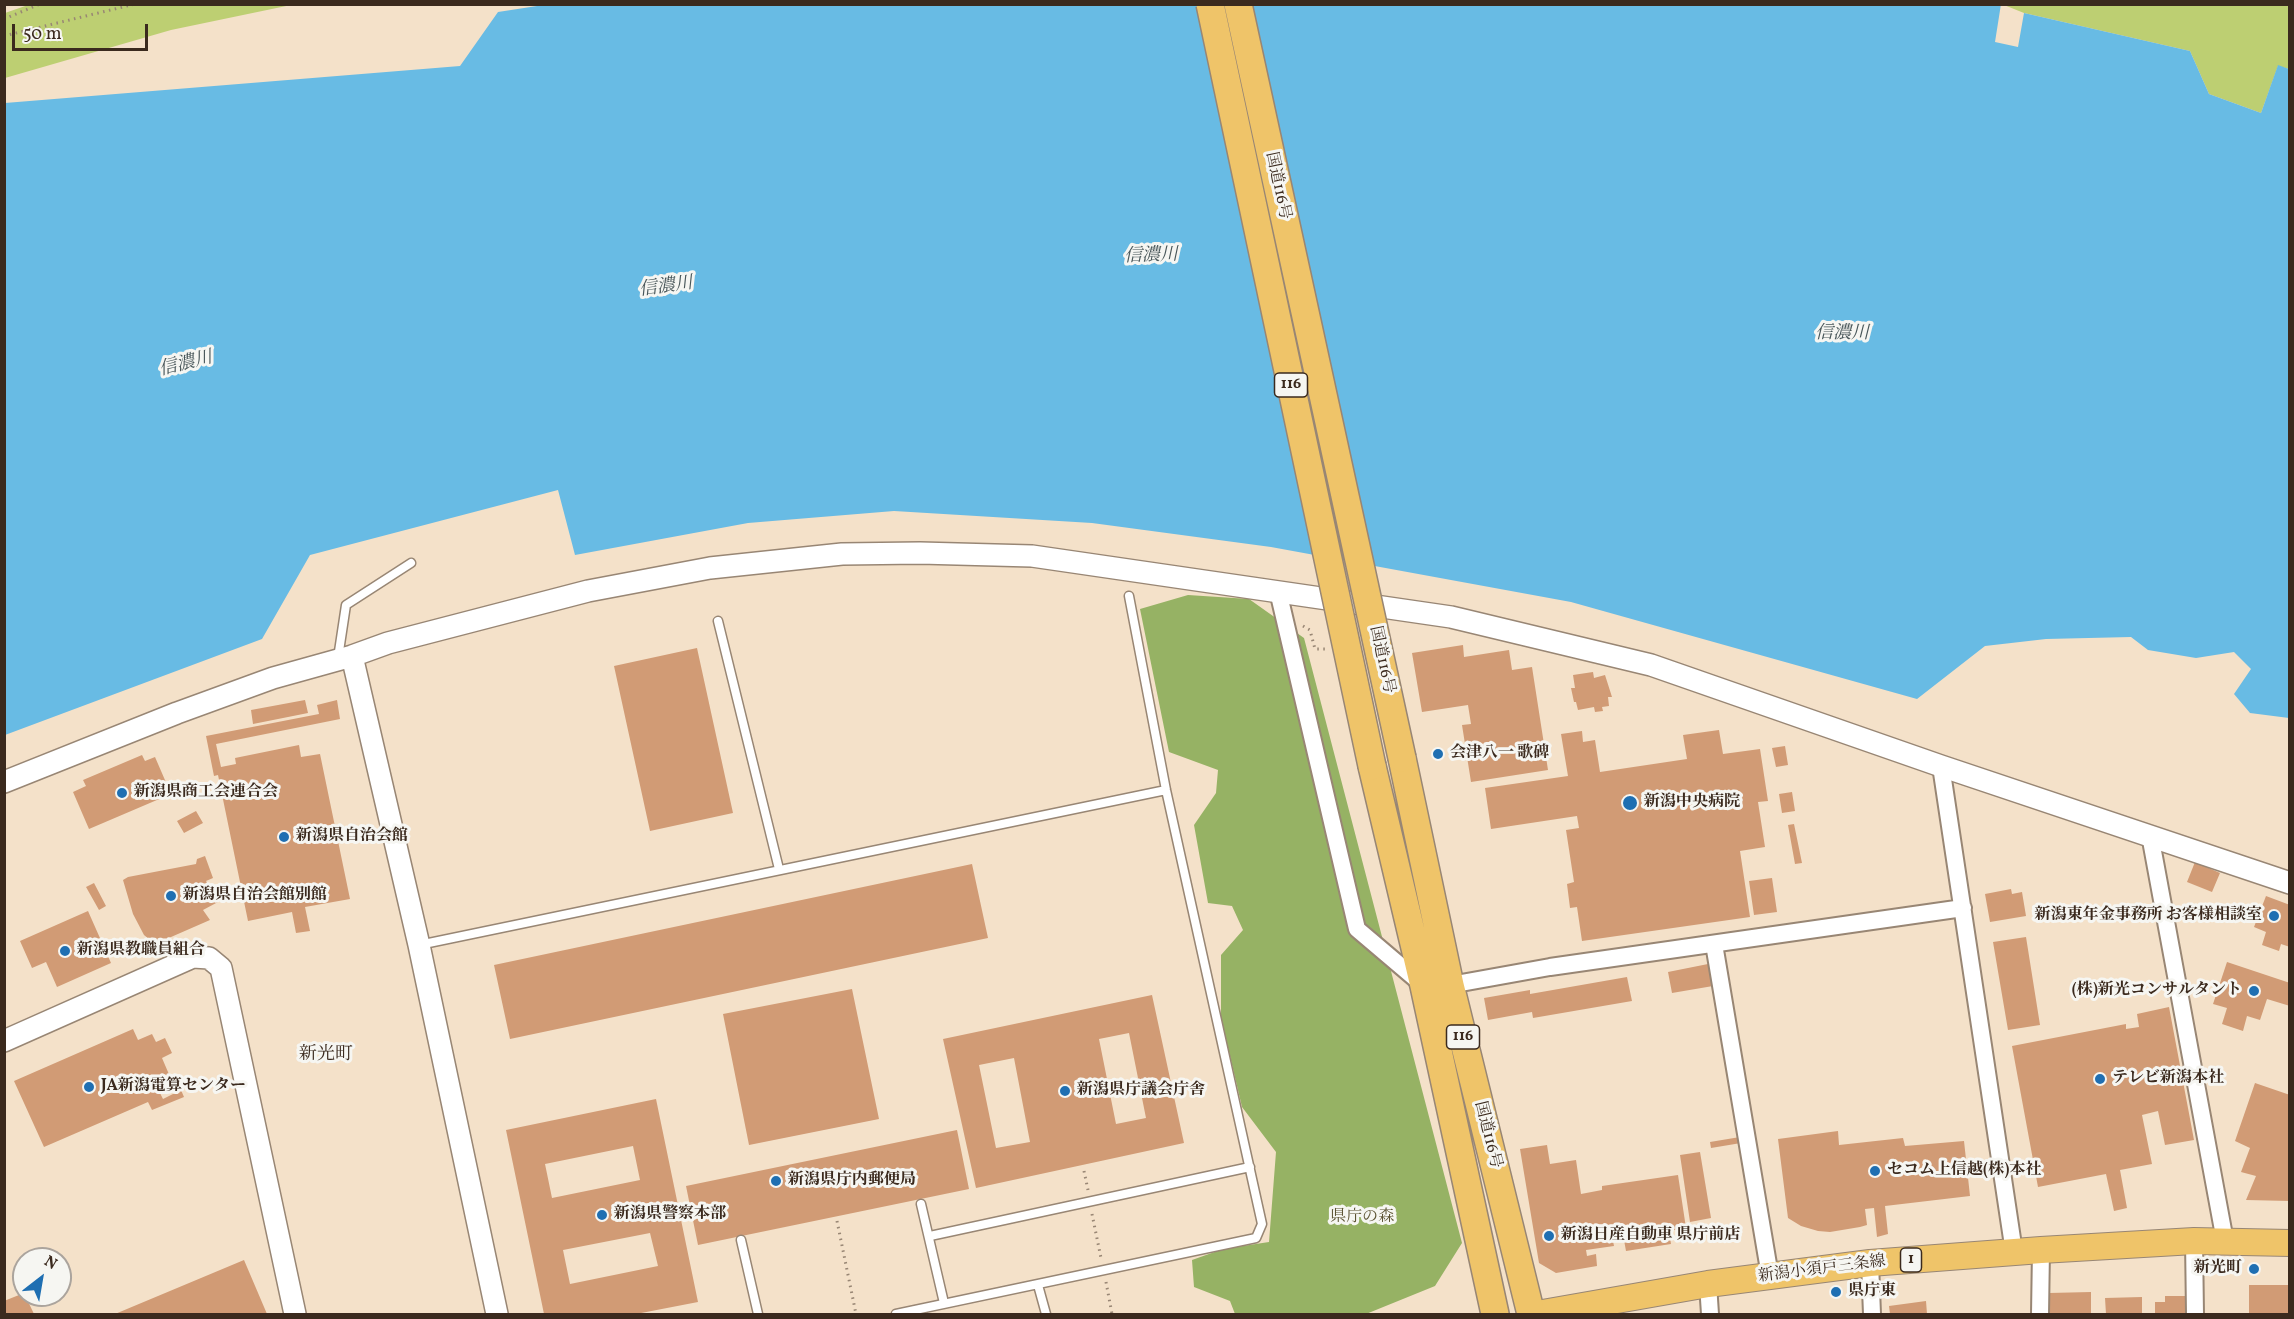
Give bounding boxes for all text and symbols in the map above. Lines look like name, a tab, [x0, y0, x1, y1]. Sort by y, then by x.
scale bar	[15, 12, 152, 50]
text: 50 m	[23, 22, 62, 47]
street label: 国道116号	[1260, 150, 1294, 222]
water label: 信濃川	[1124, 245, 1178, 269]
water label: 信濃川	[638, 274, 694, 302]
water label: 信濃川	[1815, 324, 1869, 346]
water label: 信濃川	[157, 348, 215, 382]
road number: 116	[1274, 373, 1308, 397]
street label: 国道116号	[1364, 624, 1398, 696]
place label: 会津八一 歌碑	[1450, 744, 1549, 764]
marker: 会津八一 歌碑	[1431, 747, 1445, 761]
place label: 新潟県商工会連合会	[134, 783, 278, 803]
marker: 新潟県商工会連合会	[115, 786, 129, 800]
place label: 新潟中央病院	[1644, 793, 1740, 813]
marker: 新潟中央病院	[1621, 794, 1639, 812]
place label: 新潟県自治会館	[296, 827, 408, 847]
marker: 新潟県自治会館	[277, 830, 291, 844]
place label: 新潟県自治会館別館	[183, 886, 327, 906]
marker: 新潟県自治会館別館	[164, 889, 178, 903]
place label: 新潟東年金事務所 お客様相談室	[2035, 906, 2262, 926]
marker: 新潟東年金事務所 お客様相談室	[2267, 909, 2281, 923]
place label: 新潟県教職員組合	[77, 941, 205, 961]
marker: 新潟県教職員組合	[58, 944, 72, 958]
place label: (株)新光コンサルタント	[2072, 981, 2242, 1001]
marker: (株)新光コンサルタント	[2247, 984, 2261, 998]
road number: 116	[1446, 1025, 1480, 1049]
district label: 新光町	[299, 1045, 353, 1067]
place label: テレビ新潟本社	[2112, 1069, 2224, 1089]
marker: テレビ新潟本社	[2093, 1072, 2107, 1086]
place label: JA新潟電算センター	[101, 1077, 246, 1097]
marker: JA新潟電算センター	[82, 1080, 96, 1094]
place label: 新潟県庁議会庁舎	[1077, 1081, 1205, 1101]
marker: 新潟県庁議会庁舎	[1058, 1084, 1072, 1098]
street label: 国道116号	[1469, 1099, 1505, 1171]
place label: セコム上信越(株)本社	[1887, 1161, 2041, 1181]
marker: セコム上信越(株)本社	[1868, 1164, 1882, 1178]
place label: 新潟県庁内郵便局	[788, 1171, 916, 1191]
marker: 新潟県庁内郵便局	[769, 1174, 783, 1188]
place label: 新潟県警察本部	[614, 1205, 726, 1225]
marker: 新潟県警察本部	[595, 1208, 609, 1222]
park label: 県庁の森	[1330, 1208, 1394, 1228]
place label: 新潟日産自動車 県庁前店	[1561, 1226, 1740, 1246]
marker: 新潟日産自動車 県庁前店	[1542, 1229, 1556, 1243]
north arrow	[12, 1247, 72, 1307]
road number: 1	[1900, 1248, 1922, 1272]
text: N	[40, 1251, 61, 1276]
street label: 新潟小須戸三条線	[1757, 1253, 1887, 1287]
place label: 新光町	[2194, 1259, 2242, 1279]
marker: 新光町	[2247, 1262, 2261, 1276]
place label: 県庁東	[1848, 1282, 1896, 1302]
marker: 県庁東	[1829, 1285, 1843, 1299]

